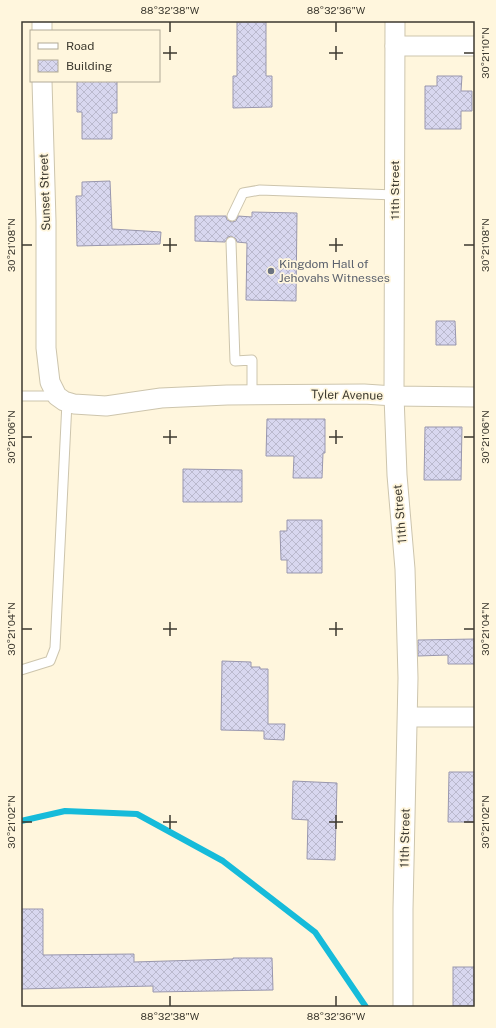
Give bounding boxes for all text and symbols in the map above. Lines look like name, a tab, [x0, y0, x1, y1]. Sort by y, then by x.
text: 88°32'38"W	[141, 4, 200, 16]
text: 88°32'36"W	[307, 4, 366, 16]
text: 30°21'10"N	[479, 27, 491, 79]
legend	[30, 30, 160, 82]
text: Road	[66, 39, 94, 53]
text: Building	[66, 59, 112, 73]
street label: Sunset Street	[37, 153, 53, 231]
street label: 11th Street	[388, 160, 402, 220]
text: 30°21'08"N	[5, 218, 17, 272]
text: 30°21'08"N	[479, 218, 491, 272]
place label: Kingdom Hall of Jehovahs Witnesses	[279, 257, 390, 285]
marker: Kingdom Hall of Jehovahs Witnesses	[266, 266, 276, 276]
street label: Tyler Avenue	[311, 387, 383, 403]
text: 30°21'06"N	[5, 410, 17, 464]
text: 30°21'06"N	[479, 410, 491, 464]
street label: 11th Street	[390, 484, 410, 544]
text: 30°21'04"N	[5, 602, 17, 656]
text: 30°21'04"N	[479, 602, 491, 656]
text: 30°21'02"N	[5, 795, 17, 849]
text: 30°21'02"N	[479, 795, 491, 849]
street label: 11th Street	[397, 808, 413, 868]
text: 88°32'38"W	[141, 1010, 200, 1022]
text: 88°32'36"W	[307, 1010, 366, 1022]

